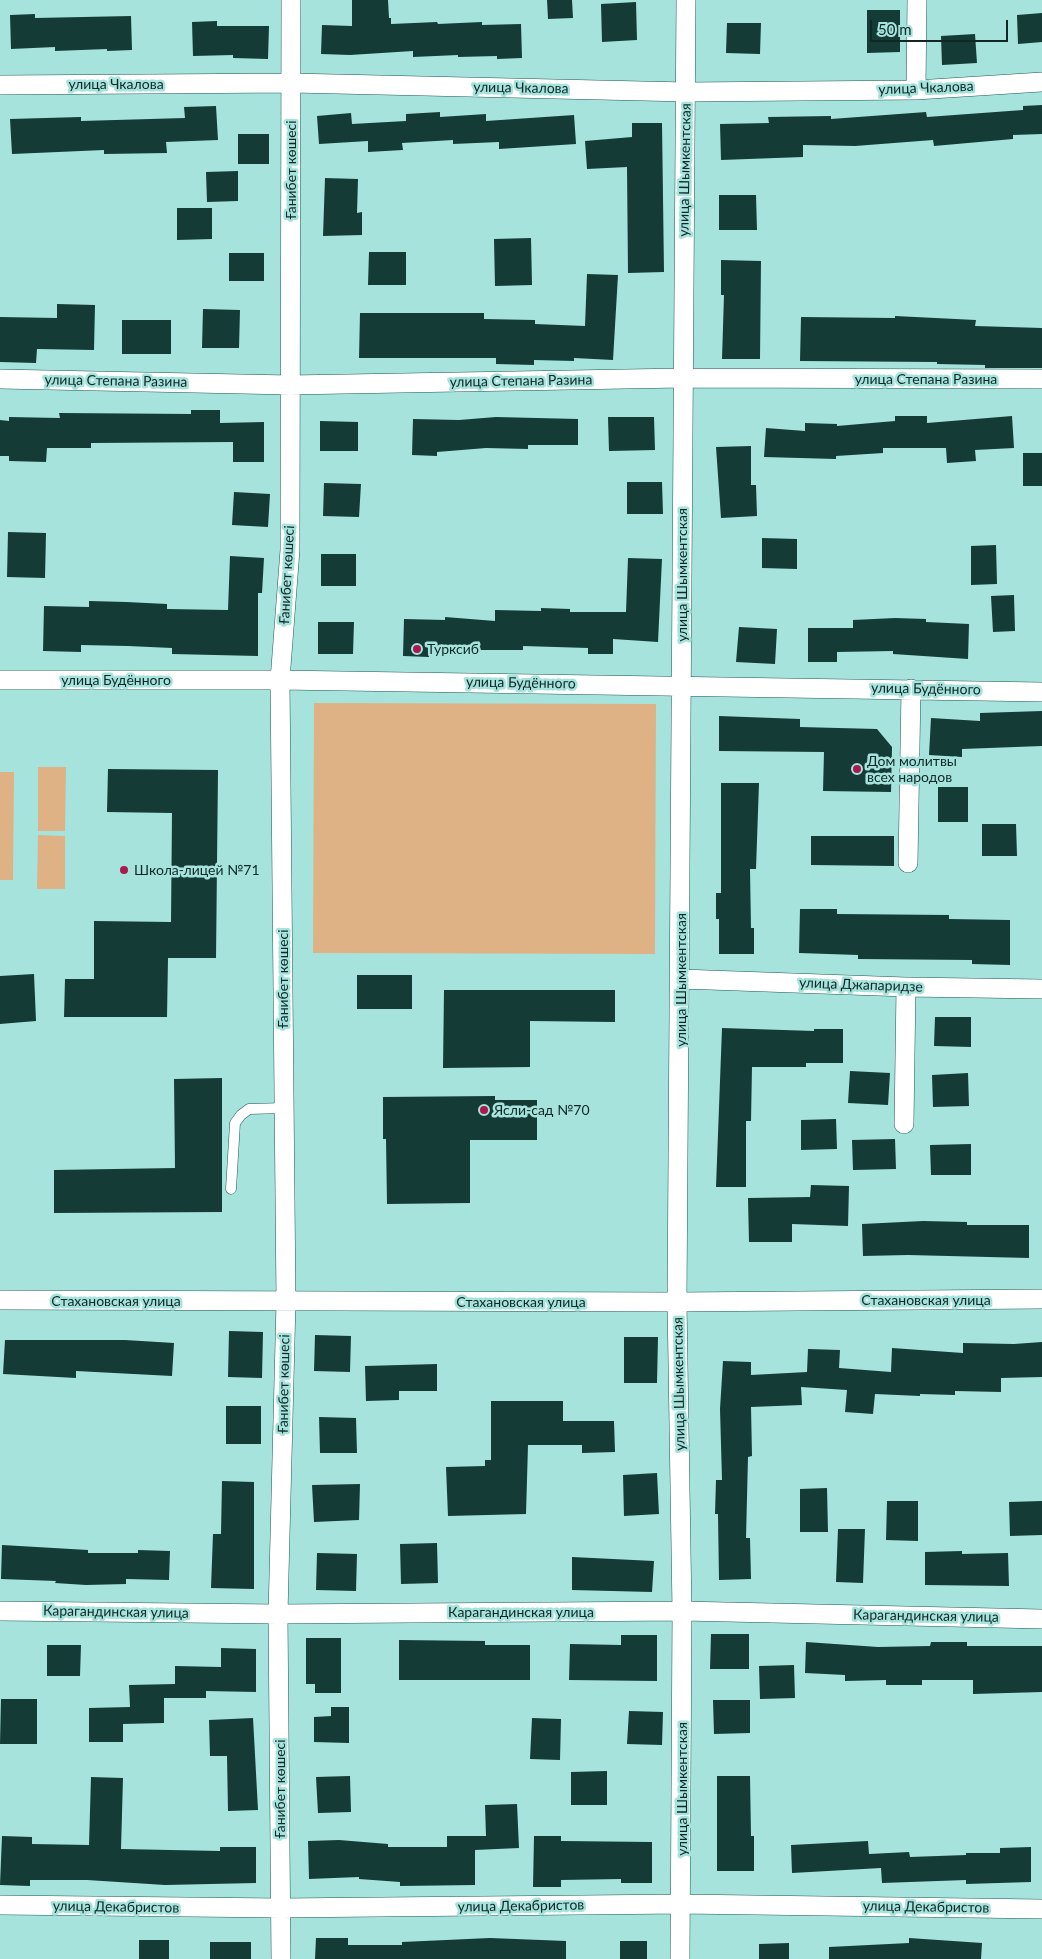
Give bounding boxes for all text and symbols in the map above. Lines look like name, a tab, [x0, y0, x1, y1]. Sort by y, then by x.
scale bar	[872, 10, 1010, 42]
text: 50 m	[878, 20, 912, 38]
street label: улица Чкалова	[68, 76, 164, 92]
street label: улица Чкалова	[878, 78, 974, 98]
street label: улица Чкалова	[473, 79, 569, 97]
street label: улица Шымкентская	[675, 103, 695, 237]
street label: Ғанибет көшесі	[283, 120, 299, 220]
street label: улица Степана Разина	[45, 371, 187, 391]
street label: улица Степана Разина	[450, 371, 592, 391]
street label: улица Степана Разина	[855, 371, 997, 387]
street label: улица Шымкентская	[674, 508, 690, 642]
street label: Ғанибет көшесі	[276, 525, 298, 625]
place label: Турксиб	[427, 641, 479, 657]
marker: Турксиб	[411, 643, 423, 655]
street label: улица Будённого	[61, 672, 171, 688]
street label: улица Будённого	[466, 674, 576, 692]
street label: улица Будённого	[871, 680, 981, 698]
place label: Дом молитвы всех народов	[867, 753, 957, 786]
marker: Дом молитвы всех народов	[851, 763, 863, 775]
place label: Школа-лицей №71	[134, 862, 260, 878]
marker: Школа-лицей №71	[118, 864, 130, 876]
street label: улица Шымкентская	[673, 913, 689, 1047]
street label: Ғанибет көшесі	[275, 929, 291, 1029]
street label: улица Джапаридзе	[799, 974, 923, 996]
place label: Ясли-сад №70	[494, 1102, 590, 1118]
marker: Ясли-сад №70	[478, 1104, 490, 1116]
street label: Стахановская улица	[861, 1292, 991, 1308]
street label: Стахановская улица	[51, 1293, 181, 1309]
street label: Стахановская улица	[456, 1294, 586, 1310]
street label: улица Шымкентская	[669, 1317, 689, 1451]
street label: Ғанибет көшесі	[275, 1334, 293, 1434]
street label: Карагандинская улица	[43, 1602, 189, 1622]
street label: Карагандинская улица	[448, 1604, 594, 1620]
street label: Карагандинская улица	[853, 1606, 999, 1626]
street label: улица Шымкентская	[674, 1722, 690, 1856]
street label: Ғанибет көшесі	[272, 1739, 288, 1839]
street label: улица Декабристов	[458, 1896, 584, 1916]
street label: улица Декабристов	[53, 1897, 179, 1917]
street label: улица Декабристов	[863, 1897, 989, 1917]

